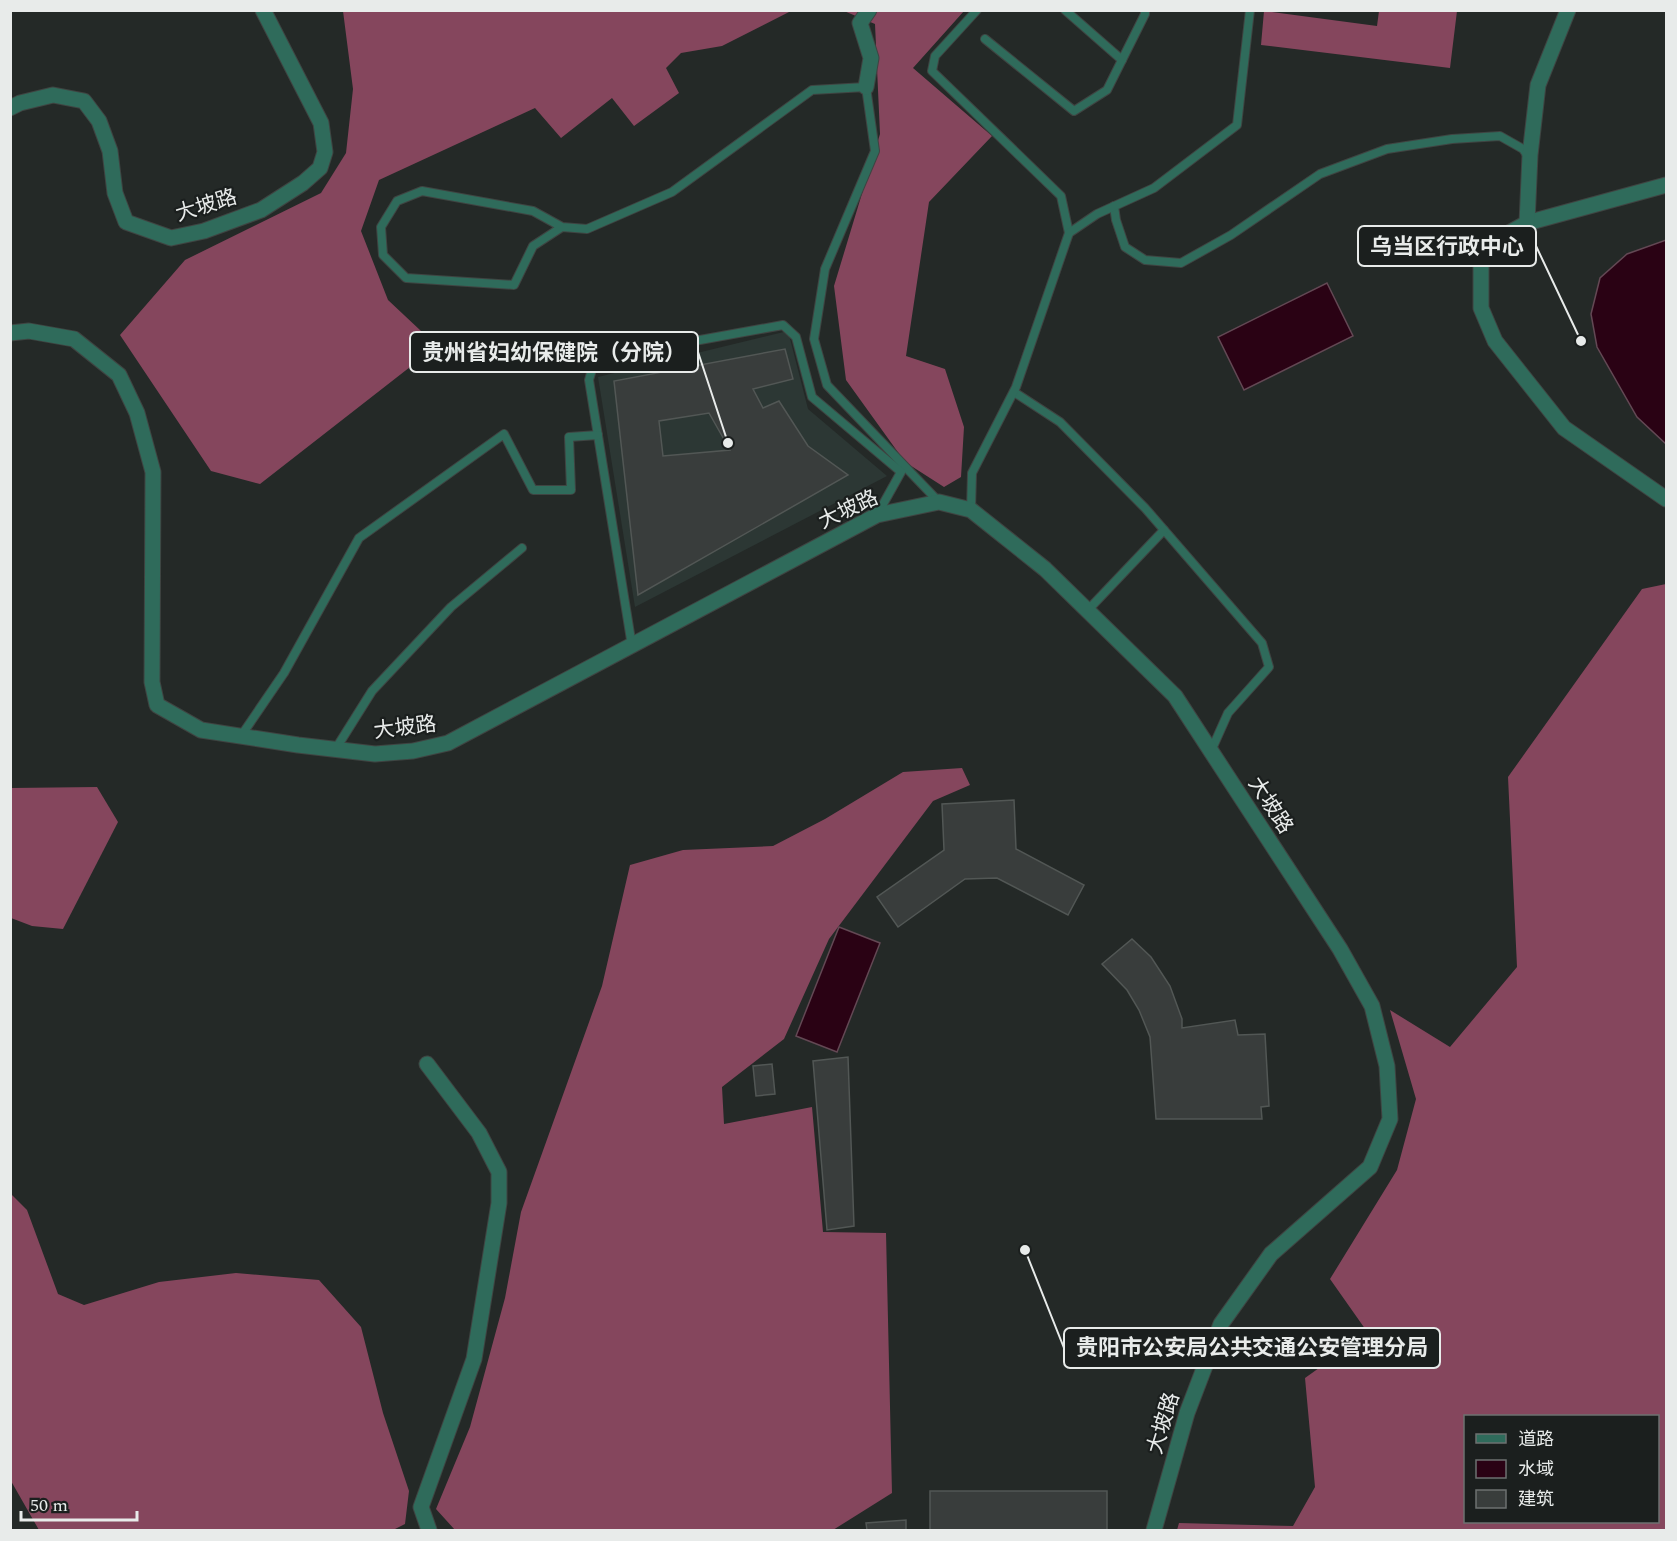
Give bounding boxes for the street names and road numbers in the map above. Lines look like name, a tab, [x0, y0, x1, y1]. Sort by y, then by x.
street label: 大坡路	[171, 181, 241, 230]
street label: 大坡路	[813, 482, 884, 538]
street label: 大坡路	[372, 708, 438, 748]
street label: 大坡路	[1240, 770, 1301, 841]
street label: 大坡路	[1139, 1388, 1188, 1458]

